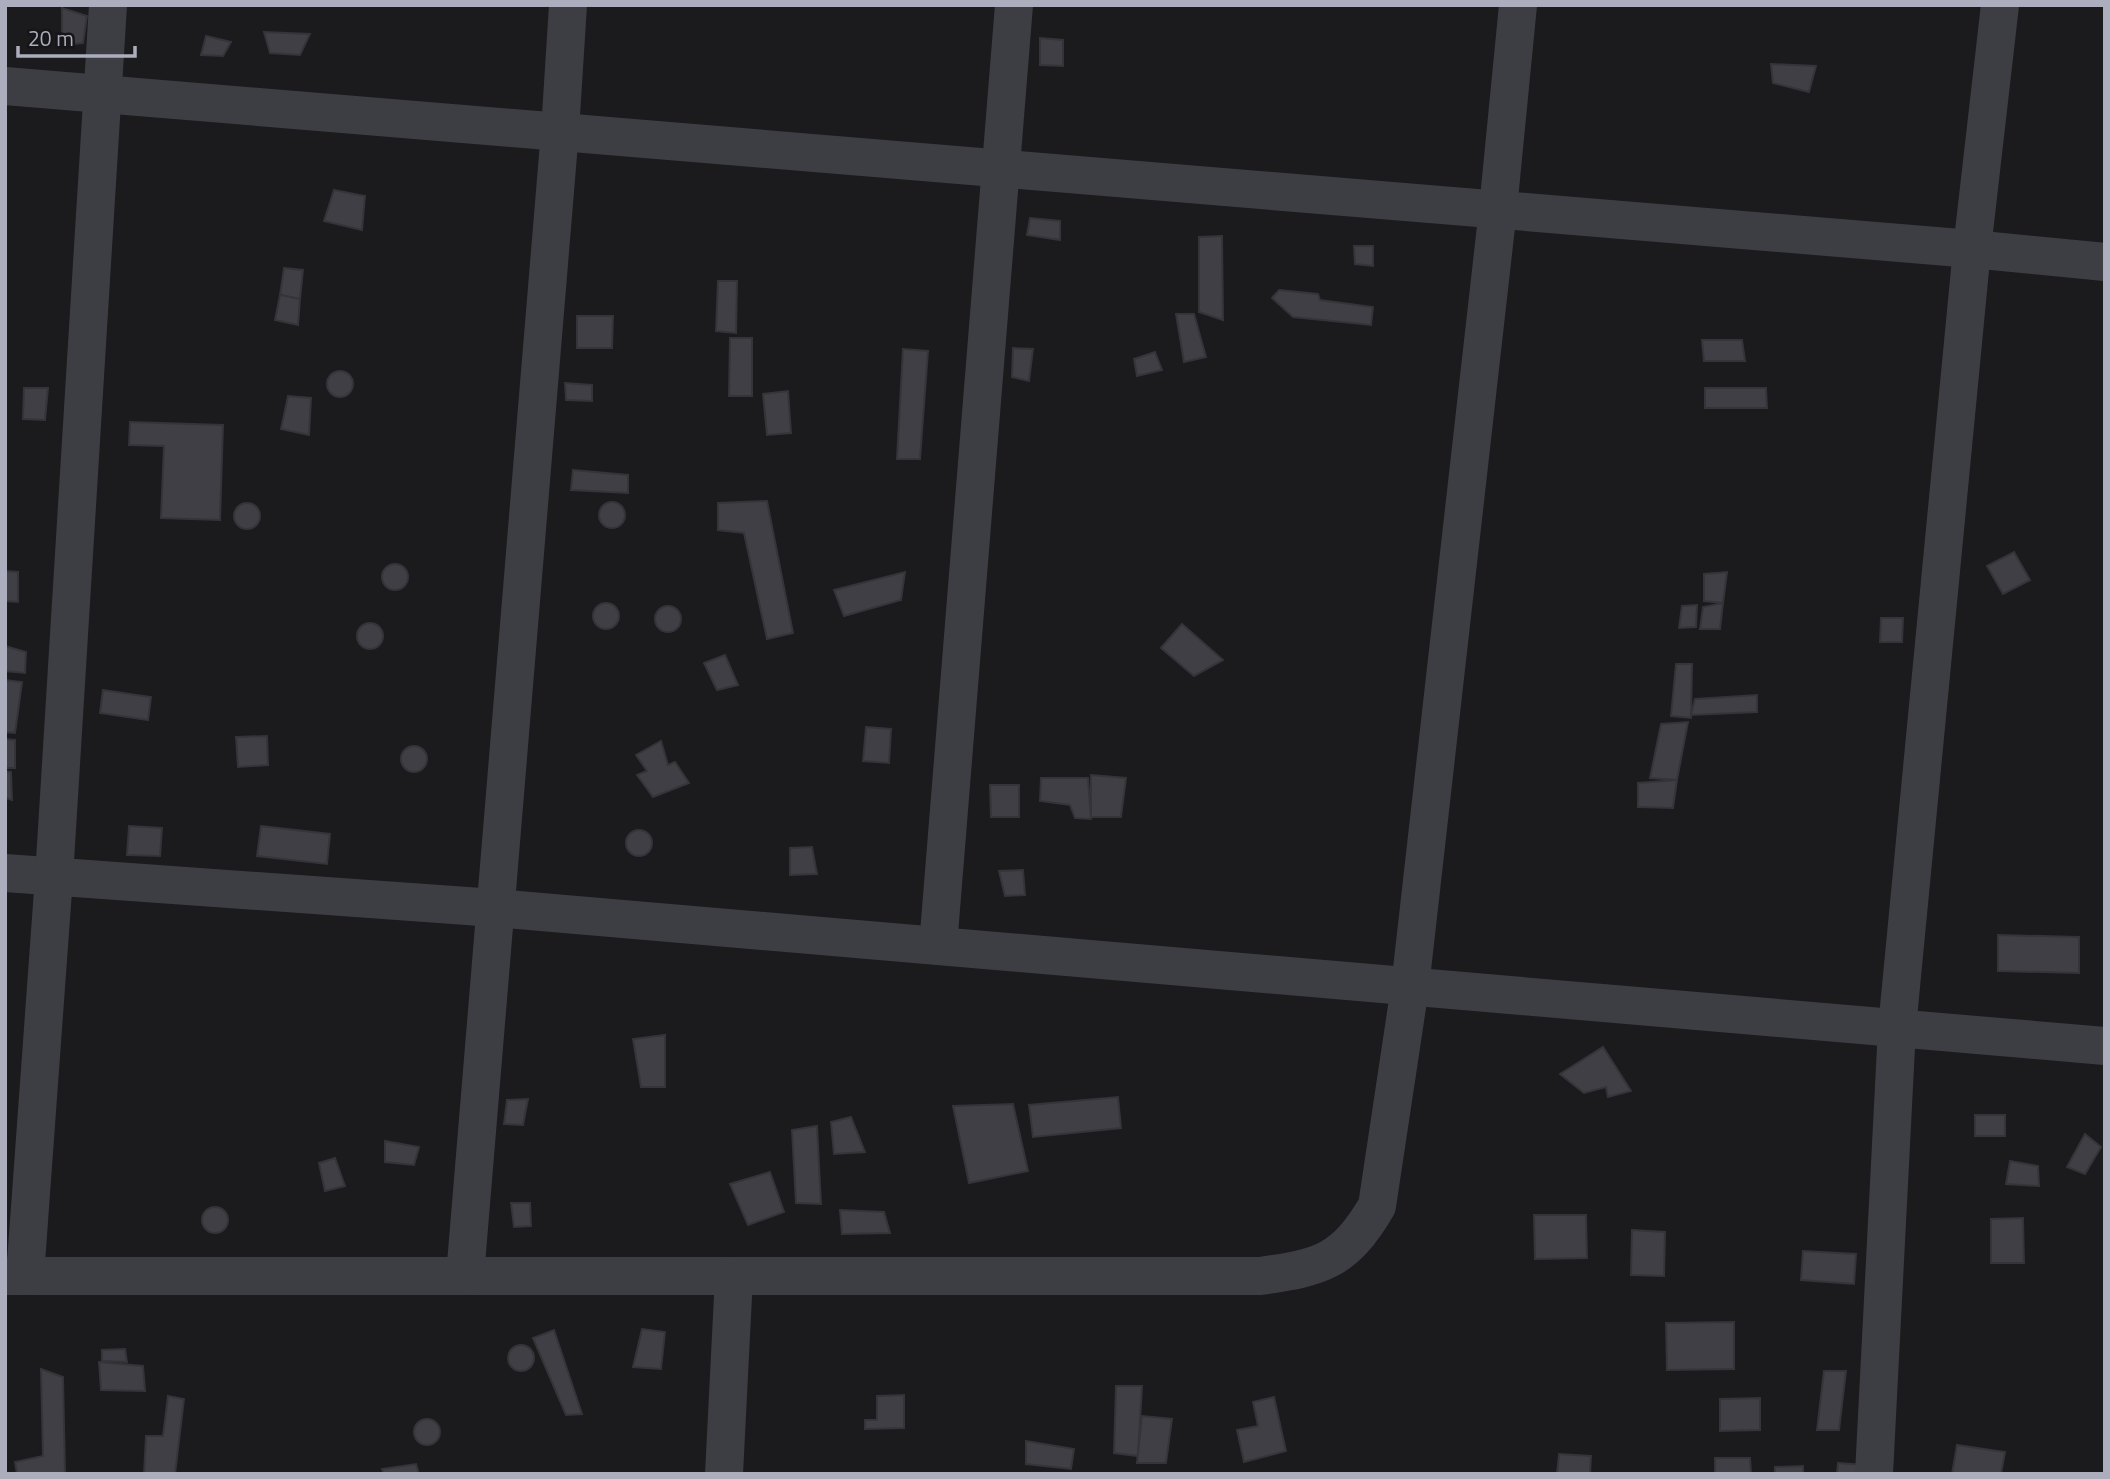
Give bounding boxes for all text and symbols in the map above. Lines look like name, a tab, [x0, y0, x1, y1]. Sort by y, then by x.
scale bar	[18, 14, 135, 58]
text: 20 m	[28, 22, 74, 54]

